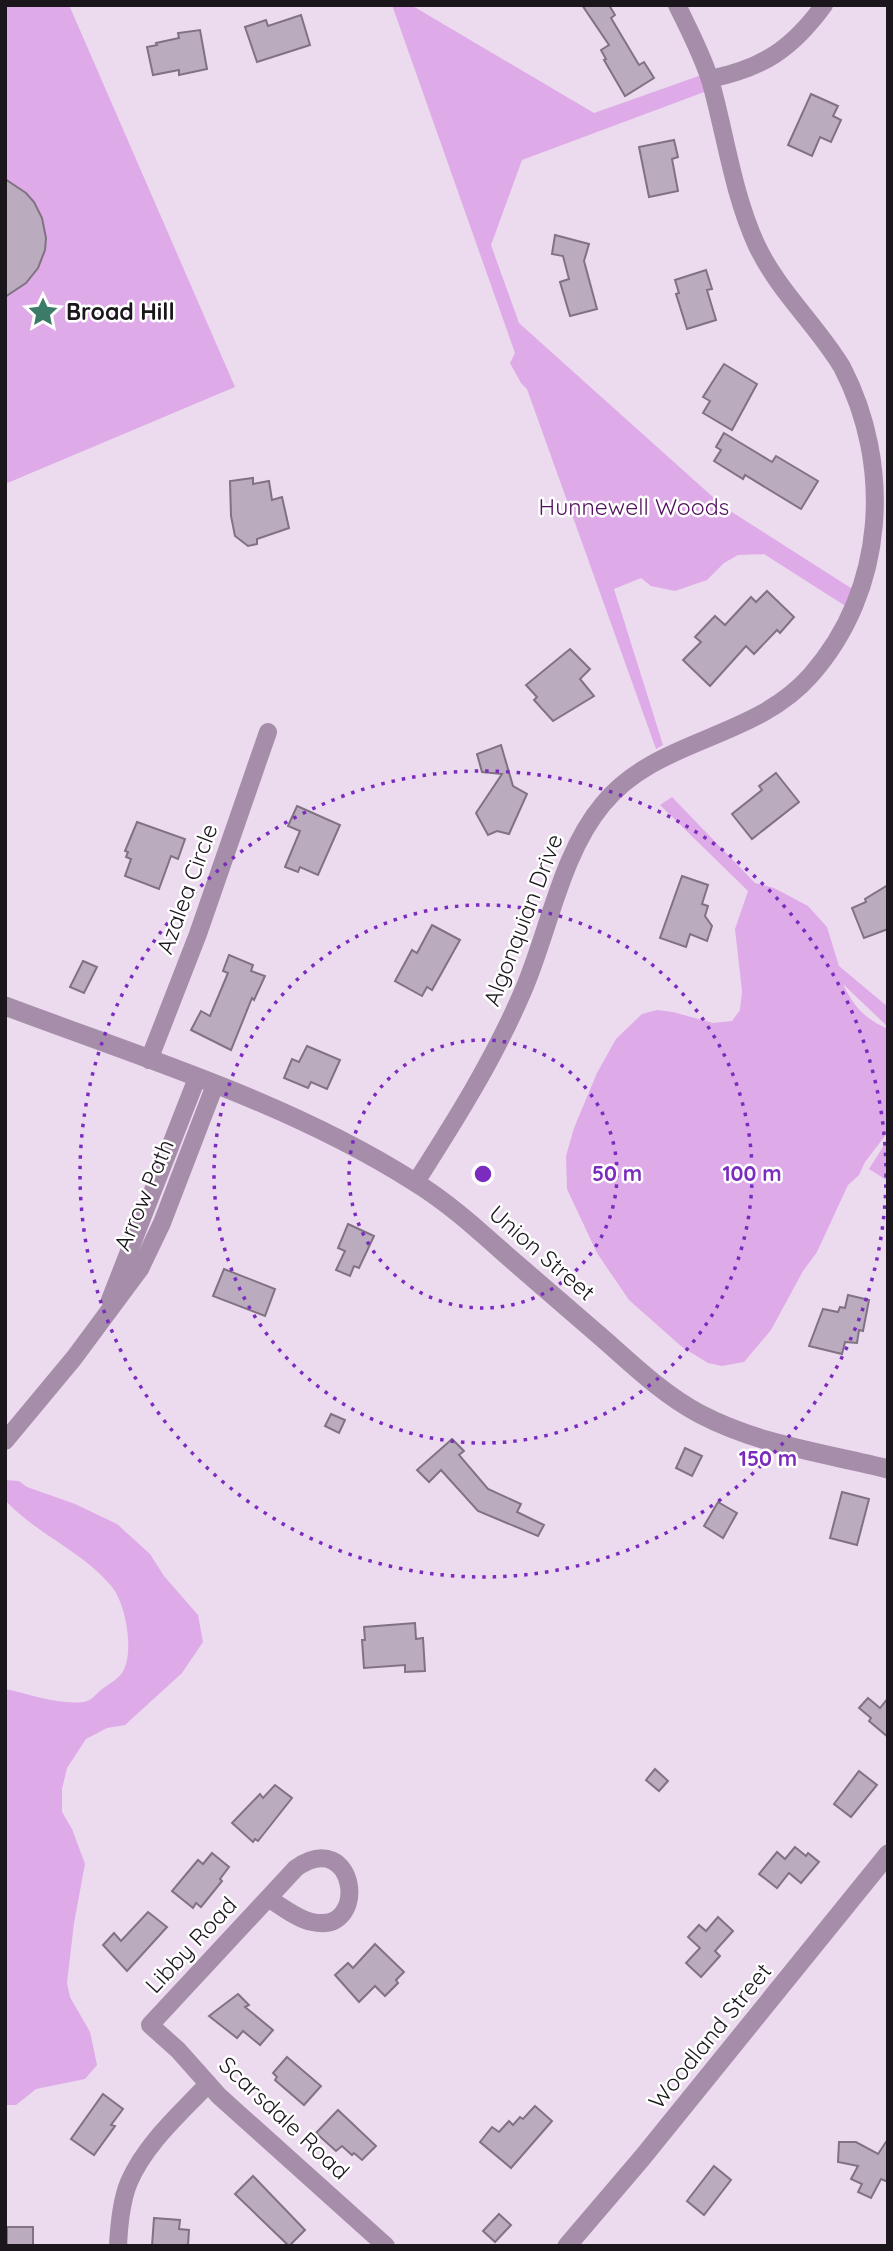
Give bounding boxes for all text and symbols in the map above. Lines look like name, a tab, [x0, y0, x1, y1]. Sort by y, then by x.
place icon: Broad Hill	[26, 295, 60, 329]
place label: Broad Hill	[66, 297, 175, 326]
park label: Hunnewell Woods	[539, 492, 729, 521]
street label: Azalea Circle	[150, 820, 223, 958]
street label: Algonquian Drive	[476, 830, 569, 1010]
street label: Arrow Path	[107, 1135, 180, 1255]
text: 50 m	[592, 1160, 642, 1186]
text: 100 m	[722, 1160, 782, 1186]
centre of rings	[471, 1162, 495, 1186]
street label: Union Street	[483, 1199, 601, 1307]
text: 150 m	[739, 1445, 797, 1471]
street label: Libby Road	[139, 1890, 243, 1999]
street label: Woodland Street	[642, 1957, 777, 2114]
street label: Scarsdale Road	[213, 2050, 356, 2185]

